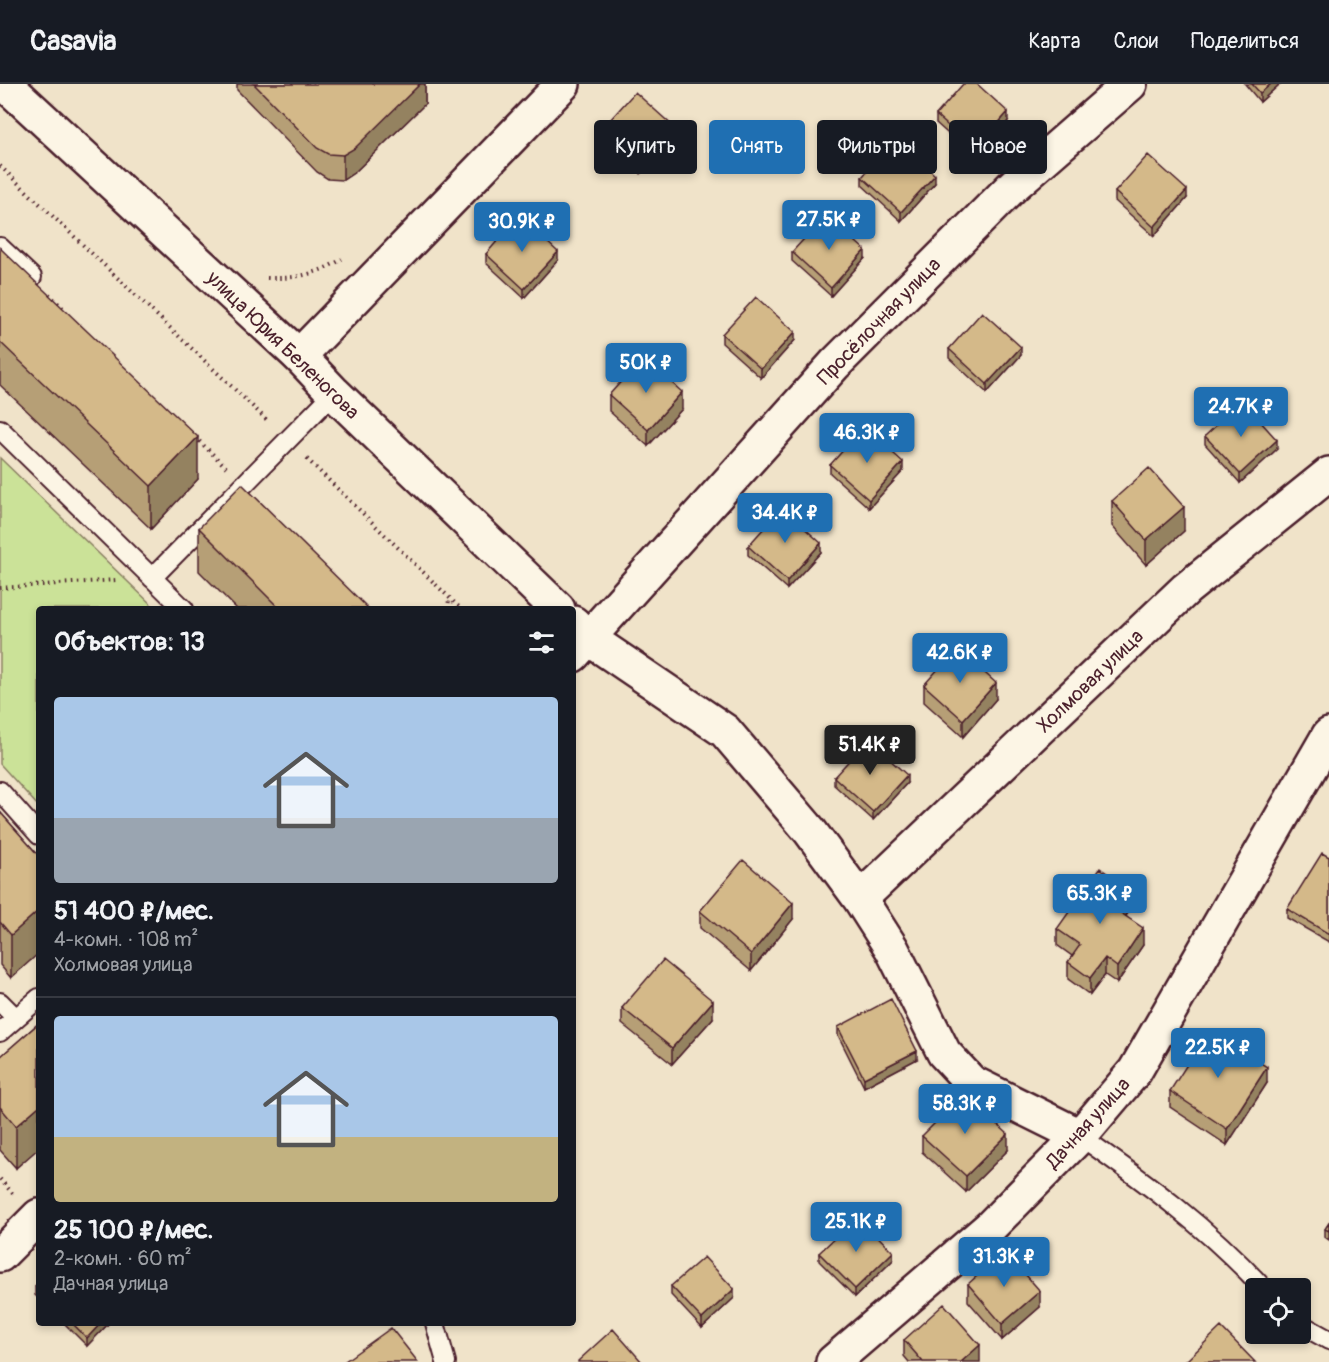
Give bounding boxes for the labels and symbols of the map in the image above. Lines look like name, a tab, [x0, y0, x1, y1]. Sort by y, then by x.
pin: 27.5K ₽	[774, 200, 884, 251]
pin: 30.9K ₽	[467, 202, 577, 253]
street label: Просёлочная улица	[812, 252, 946, 390]
street label: улица Юрия Беленогова	[201, 265, 365, 425]
pin: 50K ₽	[604, 343, 688, 394]
pin: 24.7K ₽	[1186, 387, 1296, 438]
pin: 46.3K ₽	[812, 413, 922, 464]
pin: 34.4K ₽	[730, 493, 840, 544]
street label: Холмовая улица	[1031, 624, 1149, 738]
pin: 42.6K ₽	[905, 633, 1015, 684]
pin: 51.4K ₽	[815, 725, 925, 776]
pin: 65.3K ₽	[1045, 874, 1155, 925]
pin: 22.5K ₽	[1163, 1028, 1273, 1079]
street label: Дачная улица	[1040, 1072, 1136, 1175]
pin: 58.3K ₽	[910, 1084, 1020, 1135]
pin: 25.1K ₽	[801, 1202, 911, 1253]
pin: 31.3K ₽	[949, 1237, 1059, 1288]

